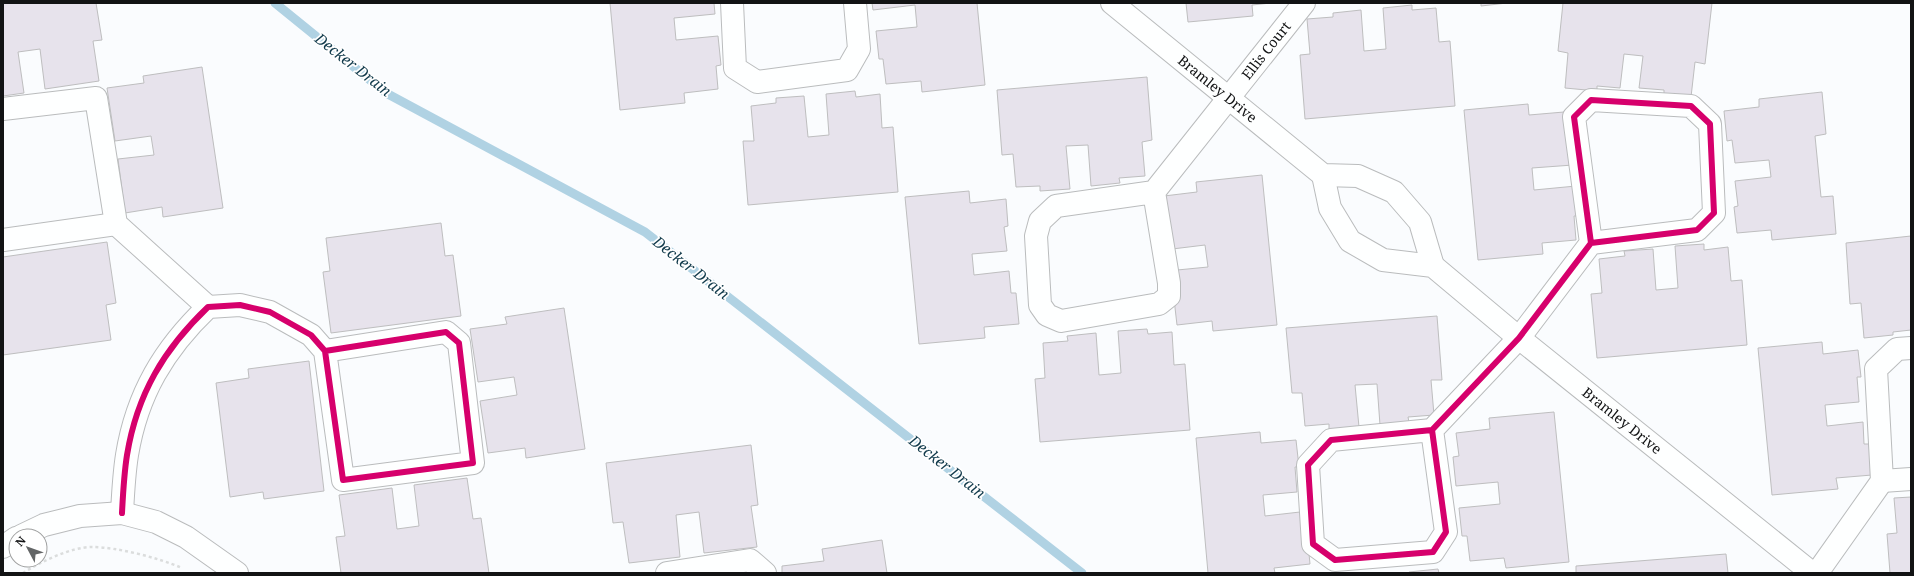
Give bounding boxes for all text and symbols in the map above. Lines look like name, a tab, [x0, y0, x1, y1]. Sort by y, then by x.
street label: Ellis Court	[1237, 17, 1295, 83]
water label: Decker Drain	[310, 27, 396, 100]
street label: Bramley Drive	[1174, 51, 1261, 127]
water label: Decker Drain	[648, 230, 734, 303]
street label: Bramley Drive	[1579, 383, 1666, 458]
water label: Decker Drain	[904, 429, 990, 502]
north arrow	[8, 528, 48, 568]
text: N	[12, 533, 29, 549]

